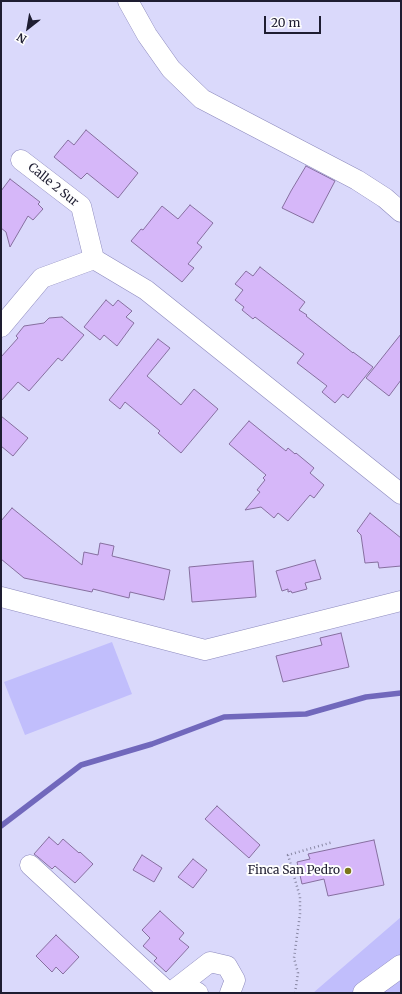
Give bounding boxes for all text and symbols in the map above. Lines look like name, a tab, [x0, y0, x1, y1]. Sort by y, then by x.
north arrow	[8, 8, 48, 48]
scale bar	[266, 8, 323, 34]
text: 20 m	[271, 15, 300, 30]
text: N	[14, 30, 29, 47]
street label: Calle 2 Sur	[25, 160, 81, 210]
place label: Finca San Pedro	[248, 864, 340, 878]
marker: Finca San Pedro	[343, 866, 353, 876]

